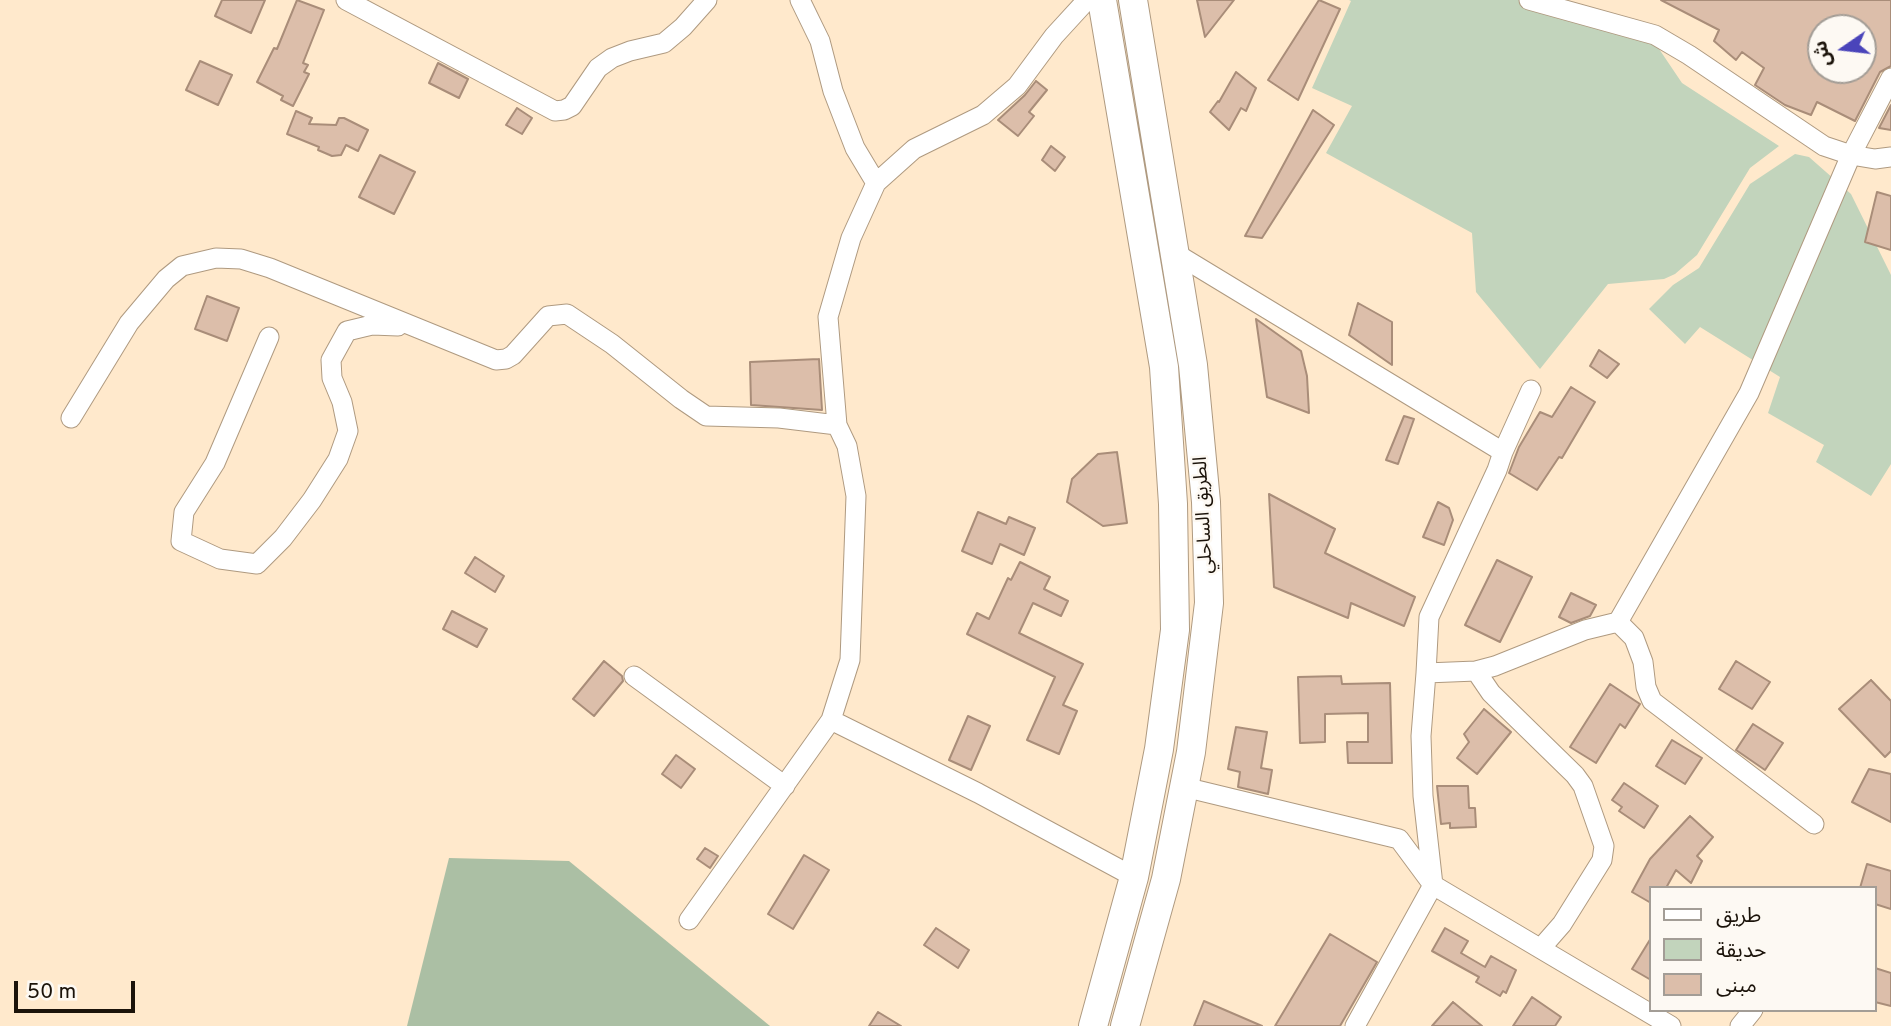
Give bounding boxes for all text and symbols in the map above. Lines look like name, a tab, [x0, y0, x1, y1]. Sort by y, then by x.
north arrow	[1807, 14, 1877, 84]
text: ش	[1809, 38, 1838, 69]
street label: الطريق الساحلي	[1191, 456, 1219, 574]
legend	[1650, 886, 1877, 1012]
text: طريق	[1716, 903, 1761, 930]
text: حديقة	[1716, 938, 1766, 965]
scale bar	[18, 967, 138, 1011]
text: مبنى	[1716, 973, 1757, 1000]
text: 50 m	[27, 979, 76, 1006]

